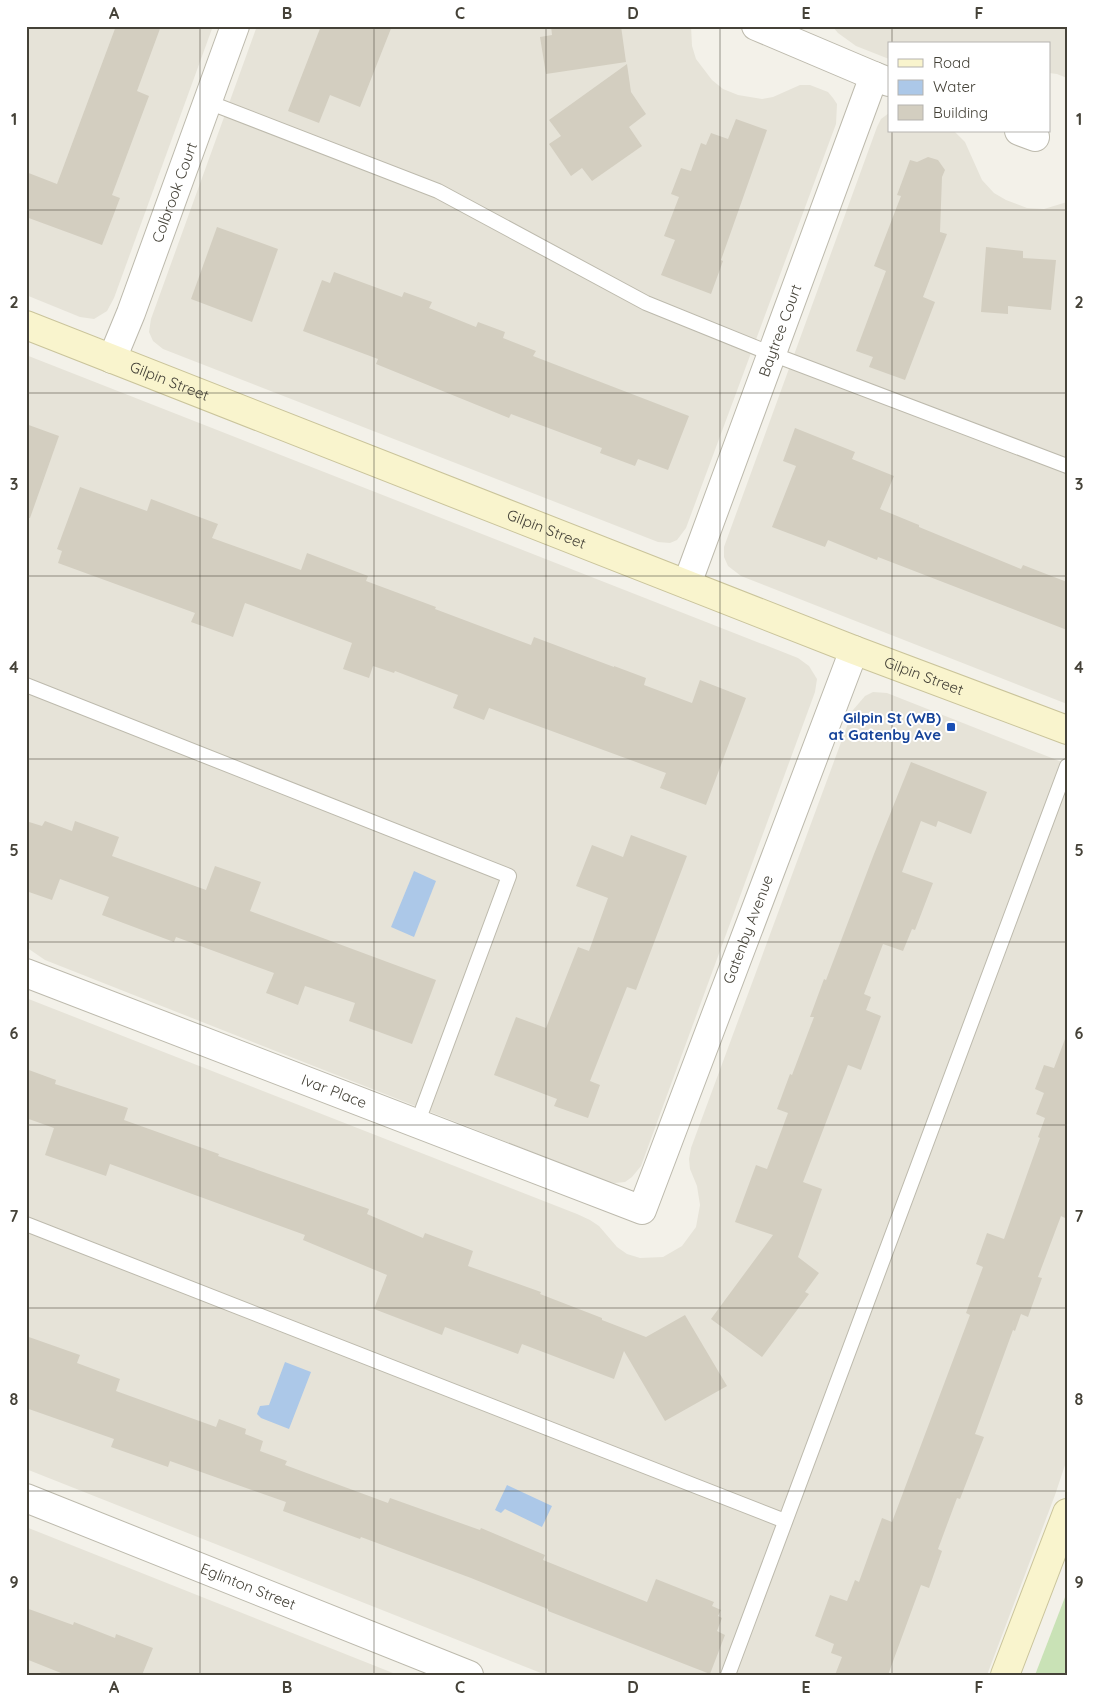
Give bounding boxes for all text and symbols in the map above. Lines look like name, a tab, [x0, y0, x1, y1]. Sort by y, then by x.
text: A	[109, 3, 120, 23]
text: B	[282, 3, 292, 23]
text: C	[455, 3, 465, 23]
text: D	[627, 3, 639, 23]
text: E	[801, 3, 811, 23]
text: F	[975, 3, 984, 23]
legend	[888, 42, 1050, 132]
text: Road	[933, 53, 970, 72]
text: Water	[933, 77, 976, 96]
text: Building	[933, 103, 988, 122]
text: 1	[11, 109, 17, 129]
text: 1	[1076, 109, 1082, 129]
street label: Colbrook Court	[147, 139, 201, 245]
street label: Baytree Court	[754, 282, 806, 379]
text: 2	[9, 292, 19, 312]
text: 2	[1074, 292, 1084, 312]
street label: Gilpin Street	[127, 357, 212, 405]
text: 3	[10, 474, 18, 494]
text: 3	[1075, 474, 1083, 494]
street label: Gilpin Street	[504, 505, 589, 553]
street label: Gilpin Street	[882, 652, 966, 699]
text: 4	[9, 657, 19, 677]
text: 4	[1074, 657, 1084, 677]
place label: Gilpin St (WB) at Gatenby Ave	[829, 708, 941, 744]
marker: Gilpin St (WB) at Gatenby Ave	[945, 721, 957, 733]
text: 5	[9, 840, 19, 860]
text: 5	[1074, 840, 1084, 860]
street label: Gatenby Avenue	[718, 872, 777, 986]
text: 6	[10, 1023, 19, 1043]
text: 6	[1075, 1023, 1084, 1043]
street label: Ivar Place	[299, 1070, 370, 1112]
text: 7	[10, 1206, 19, 1226]
text: 7	[1075, 1206, 1084, 1226]
text: 8	[10, 1389, 19, 1409]
text: 8	[1075, 1389, 1084, 1409]
street label: Eglinton Street	[198, 1559, 299, 1614]
text: 9	[9, 1572, 19, 1592]
text: 9	[1074, 1572, 1084, 1592]
text: A	[109, 1677, 120, 1697]
text: B	[282, 1677, 292, 1697]
text: C	[455, 1677, 465, 1697]
text: D	[627, 1677, 639, 1697]
text: E	[801, 1677, 811, 1697]
text: F	[975, 1677, 984, 1697]

